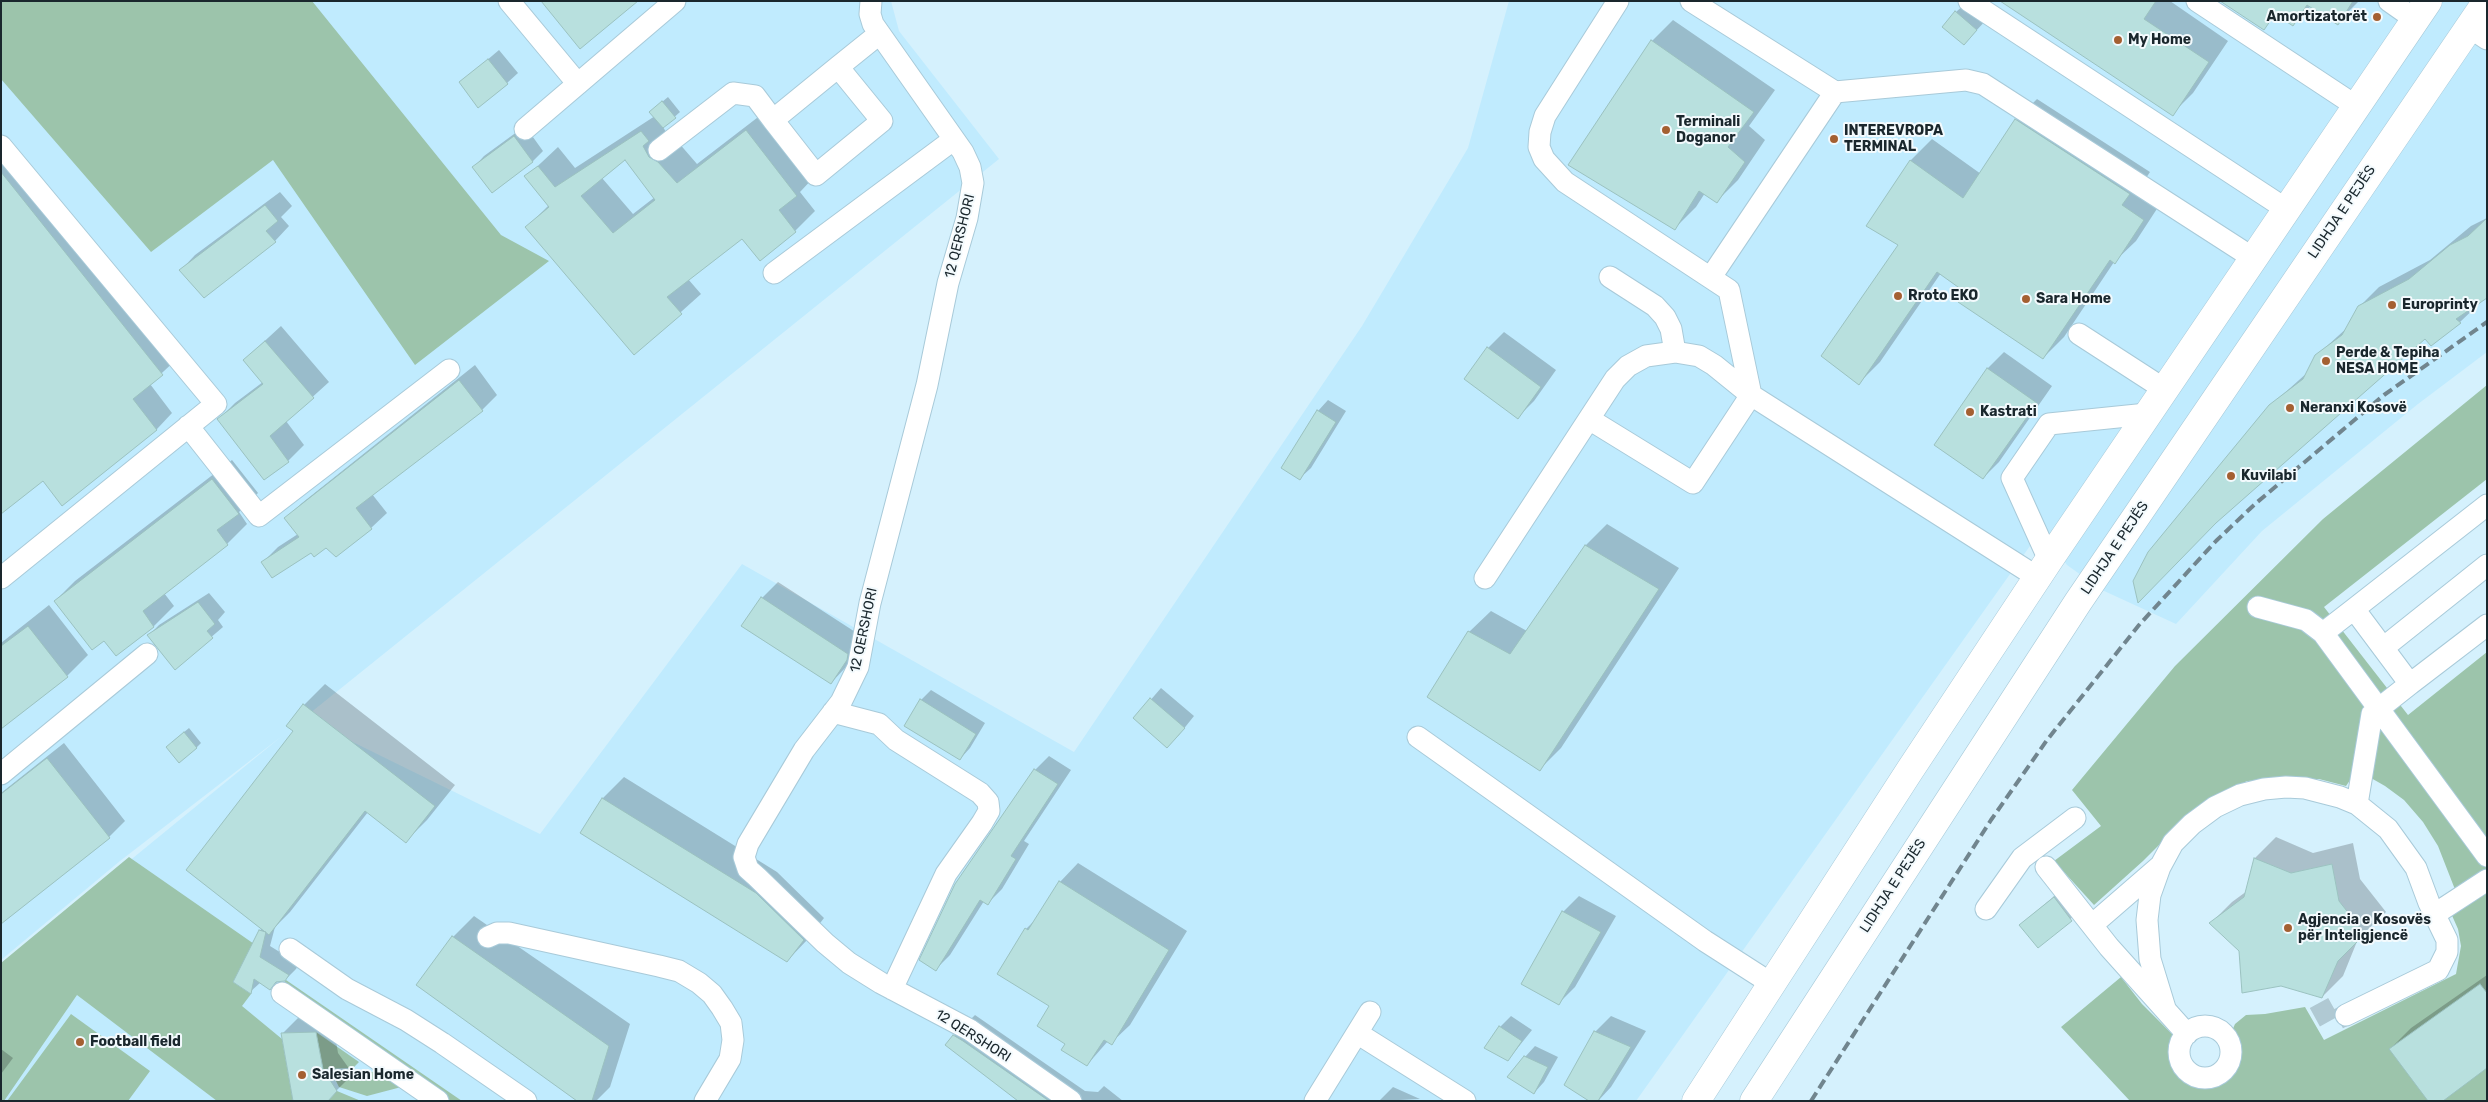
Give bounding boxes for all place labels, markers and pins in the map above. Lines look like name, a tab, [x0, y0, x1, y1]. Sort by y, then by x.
place label: Amortizatorët	[2267, 9, 2367, 25]
marker: Amortizatorët	[2371, 11, 2383, 23]
place label: My Home	[2128, 32, 2191, 48]
marker: My Home	[2112, 34, 2124, 46]
place label: Terminali Doganor	[1676, 114, 1740, 146]
place label: INTEREVROPA TERMINAL	[1844, 123, 1943, 156]
marker: Terminali Doganor	[1660, 124, 1672, 136]
marker: INTEREVROPA TERMINAL	[1828, 133, 1840, 145]
place label: Rroto EKO	[1908, 288, 1978, 304]
marker: Rroto EKO	[1892, 290, 1904, 302]
place label: Sara Home	[2036, 291, 2111, 307]
marker: Sara Home	[2020, 293, 2032, 305]
place label: Europrinty	[2402, 297, 2478, 313]
marker: Europrinty	[2386, 299, 2398, 311]
place label: Perde & Tepiha NESA HOME	[2336, 345, 2440, 378]
marker: Perde & Tepiha NESA HOME	[2320, 355, 2332, 367]
place label: Neranxi Kosovë	[2300, 400, 2407, 416]
marker: Neranxi Kosovë	[2284, 402, 2296, 414]
place label: Kastrati	[1980, 404, 2037, 420]
marker: Kastrati	[1964, 406, 1976, 418]
place label: Kuvilabi	[2241, 468, 2296, 484]
marker: Kuvilabi	[2225, 470, 2237, 482]
place label: Agjencia e Kosovës për Inteligjencë	[2298, 912, 2431, 944]
marker: Agjencia e Kosovës për Inteligjencë	[2282, 922, 2294, 934]
place label: Football field	[90, 1034, 181, 1050]
marker: Football field	[74, 1036, 86, 1048]
place label: Salesian Home	[312, 1067, 414, 1083]
marker: Salesian Home	[296, 1069, 308, 1081]

